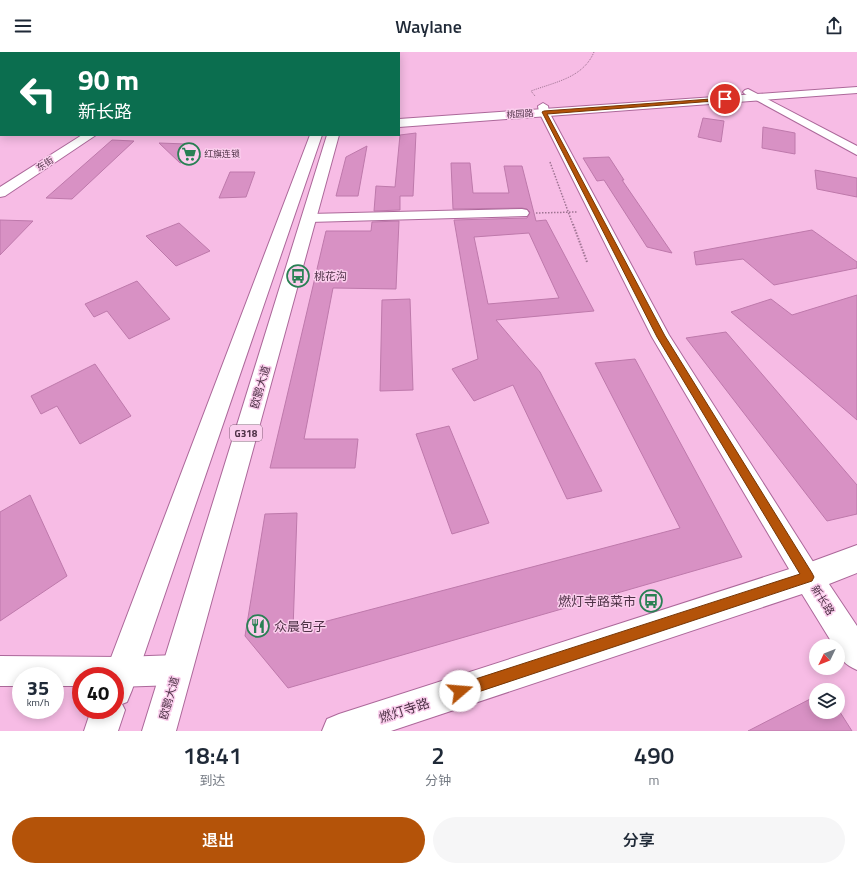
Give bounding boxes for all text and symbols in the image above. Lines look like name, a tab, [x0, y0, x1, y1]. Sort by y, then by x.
text: Waylane	[395, 13, 462, 40]
icon: menu	[12, 15, 34, 37]
icon: share	[823, 15, 845, 37]
text: 90 m	[78, 58, 139, 101]
icon: left	[12, 68, 64, 120]
pin	[708, 82, 742, 116]
icon: arrive	[714, 88, 736, 110]
text: 新长路	[78, 98, 132, 125]
street label: 桃园路	[506, 106, 534, 121]
supermarket icon: 红旗连锁	[176, 141, 202, 167]
place label: 红旗连锁	[204, 147, 240, 160]
street label: 东街	[34, 153, 56, 174]
bus stop icon: 桃花沟	[285, 263, 311, 289]
place label: 桃花沟	[314, 268, 347, 284]
street label: 欧鹏大道	[246, 364, 274, 410]
road number: G318	[230, 425, 262, 441]
street label: 新长路	[807, 582, 839, 618]
bus stop icon: 燃灯寺路菜市	[638, 588, 664, 614]
place label: 燃灯寺路菜市	[558, 591, 636, 611]
restaurant icon: 众晨包子	[245, 613, 271, 639]
place label: 众晨包子	[274, 616, 326, 636]
north arrow	[809, 639, 845, 675]
map controls	[809, 639, 845, 719]
speed limit sign: 40	[72, 667, 124, 719]
position arrow	[439, 670, 481, 712]
text: 35	[27, 672, 49, 703]
street label: 欧鹏大道	[155, 675, 183, 721]
button: layers	[809, 683, 845, 719]
street label: 燃灯寺路	[376, 692, 432, 728]
text: km/h	[27, 695, 49, 710]
text: 18:41	[183, 737, 242, 773]
text: 2	[431, 737, 445, 773]
text: 490	[634, 737, 674, 773]
text: 到达	[200, 770, 226, 790]
text: 分钟	[425, 770, 451, 790]
text: m	[649, 770, 659, 790]
button: 退出	[12, 817, 425, 863]
button: 分享	[433, 817, 845, 863]

